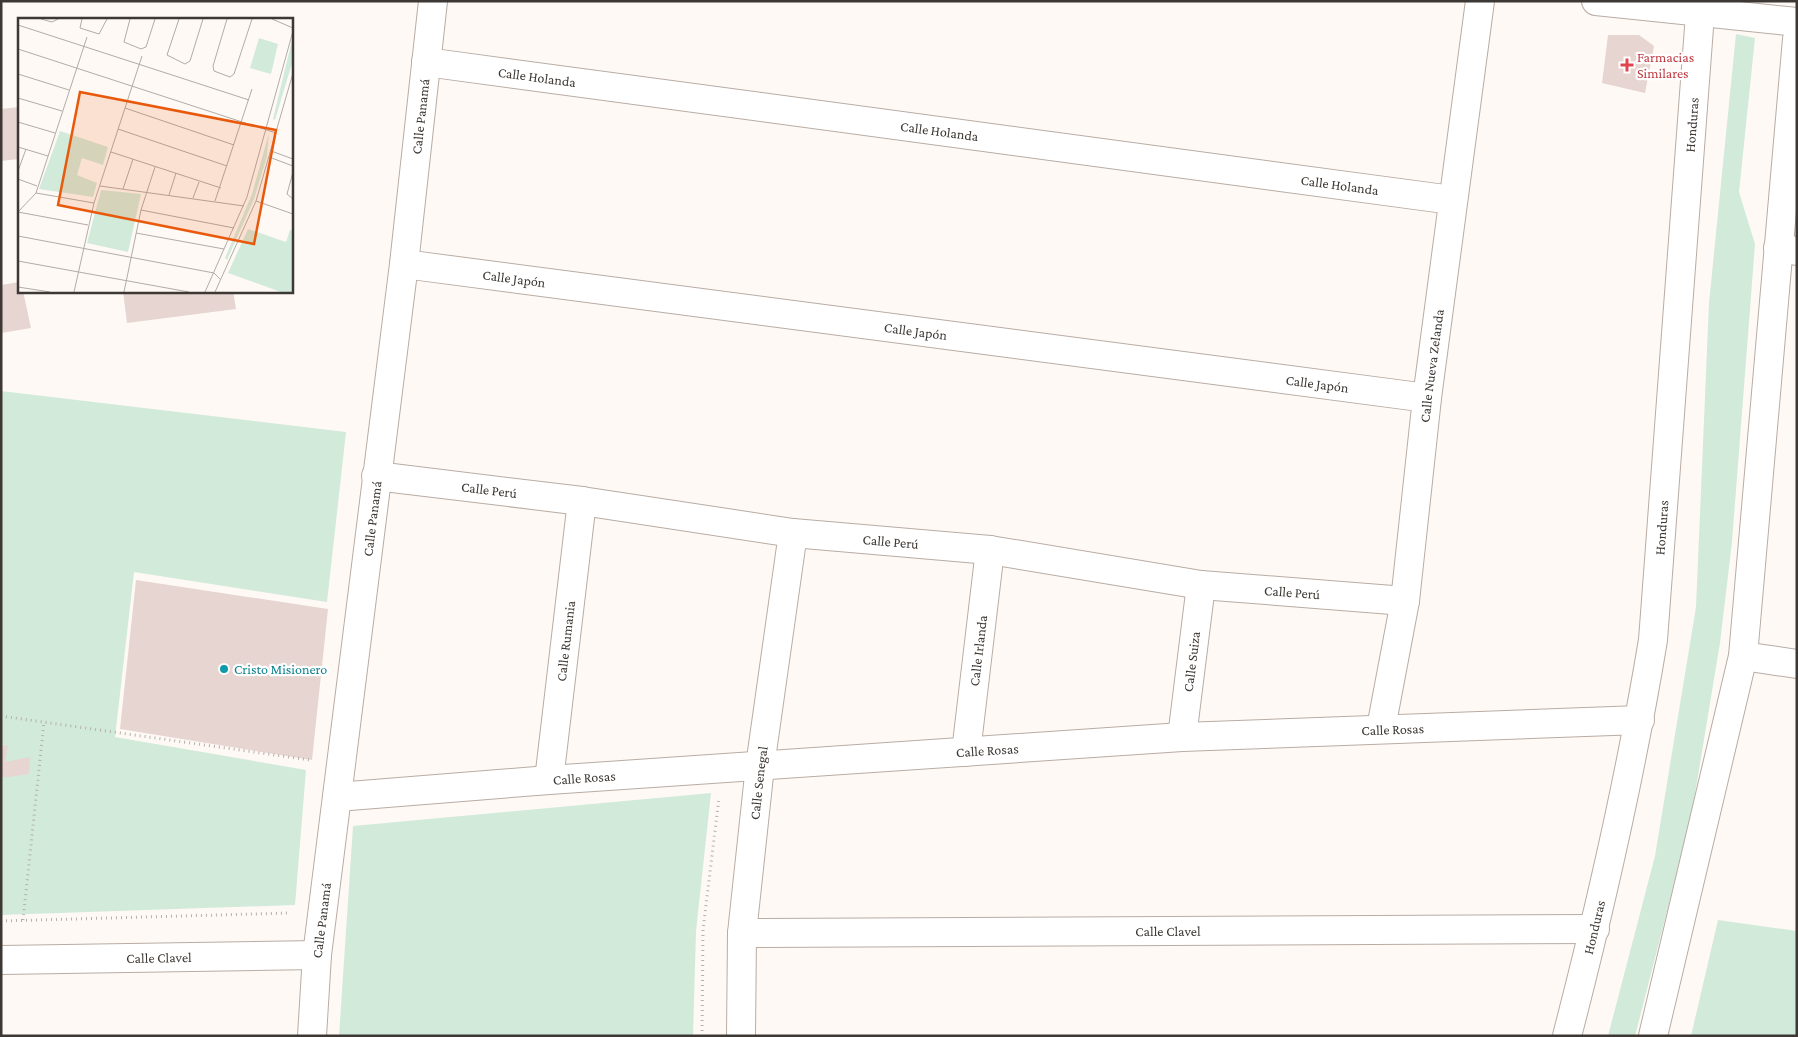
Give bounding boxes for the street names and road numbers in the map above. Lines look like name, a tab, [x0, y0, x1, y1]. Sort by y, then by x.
street label: Calle Holanda	[497, 64, 578, 90]
street label: Calle Panamá	[408, 77, 432, 155]
street label: Honduras	[1682, 97, 1702, 153]
street label: Calle Holanda	[899, 118, 980, 144]
street label: Calle Holanda	[1300, 172, 1380, 198]
street label: Calle Japón	[482, 266, 547, 291]
street label: Calle Nueva Zelanda	[1416, 308, 1447, 423]
street label: Calle Japón	[883, 319, 949, 343]
street label: Calle Japón	[1285, 372, 1350, 396]
street label: Calle Perú	[460, 478, 519, 501]
street label: Calle Panamá	[359, 479, 385, 557]
street label: Honduras	[1651, 500, 1671, 556]
street label: Calle Perú	[862, 531, 920, 552]
street label: Calle Perú	[1264, 582, 1321, 602]
street label: Calle Rumania	[553, 599, 578, 682]
street label: Calle Irlanda	[966, 614, 990, 687]
street label: Calle Suiza	[1180, 630, 1203, 693]
street label: Calle Rosas	[1361, 720, 1424, 738]
street label: Calle Rosas	[955, 740, 1019, 760]
street label: Calle Senegal	[746, 745, 771, 821]
street label: Calle Rosas	[552, 767, 616, 788]
street label: Calle Panamá	[309, 881, 334, 959]
street label: Honduras	[1580, 899, 1608, 956]
street label: Calle Clavel	[1135, 923, 1201, 939]
street label: Calle Clavel	[126, 949, 192, 966]

